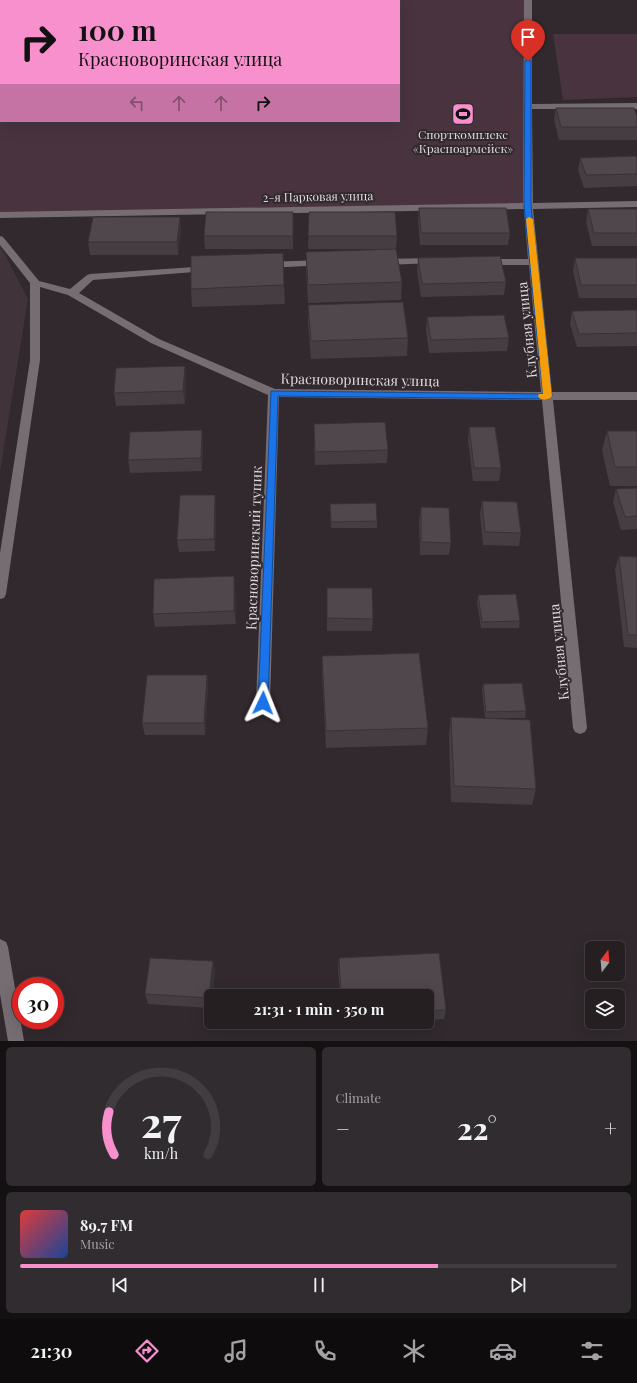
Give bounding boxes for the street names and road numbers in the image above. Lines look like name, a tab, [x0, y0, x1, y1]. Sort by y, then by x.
street label: 2-я Парковая улица	[262, 187, 374, 205]
street label: Клубная улица	[512, 281, 541, 379]
street label: Красноворинская улица	[280, 369, 440, 390]
street label: Красноворинский тупик	[241, 466, 266, 630]
street label: Клубная улица	[544, 603, 573, 701]

